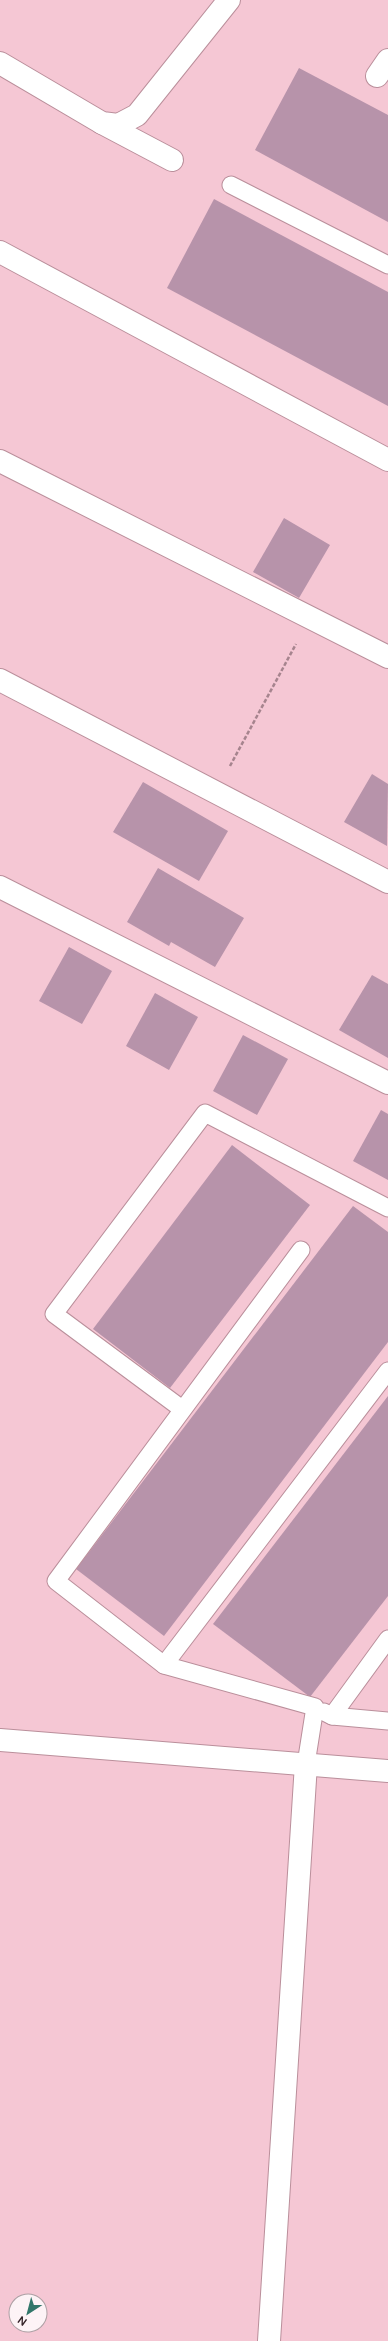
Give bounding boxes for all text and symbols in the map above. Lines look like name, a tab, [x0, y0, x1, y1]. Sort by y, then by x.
north arrow	[8, 2293, 48, 2333]
text: N	[15, 2313, 29, 2329]

